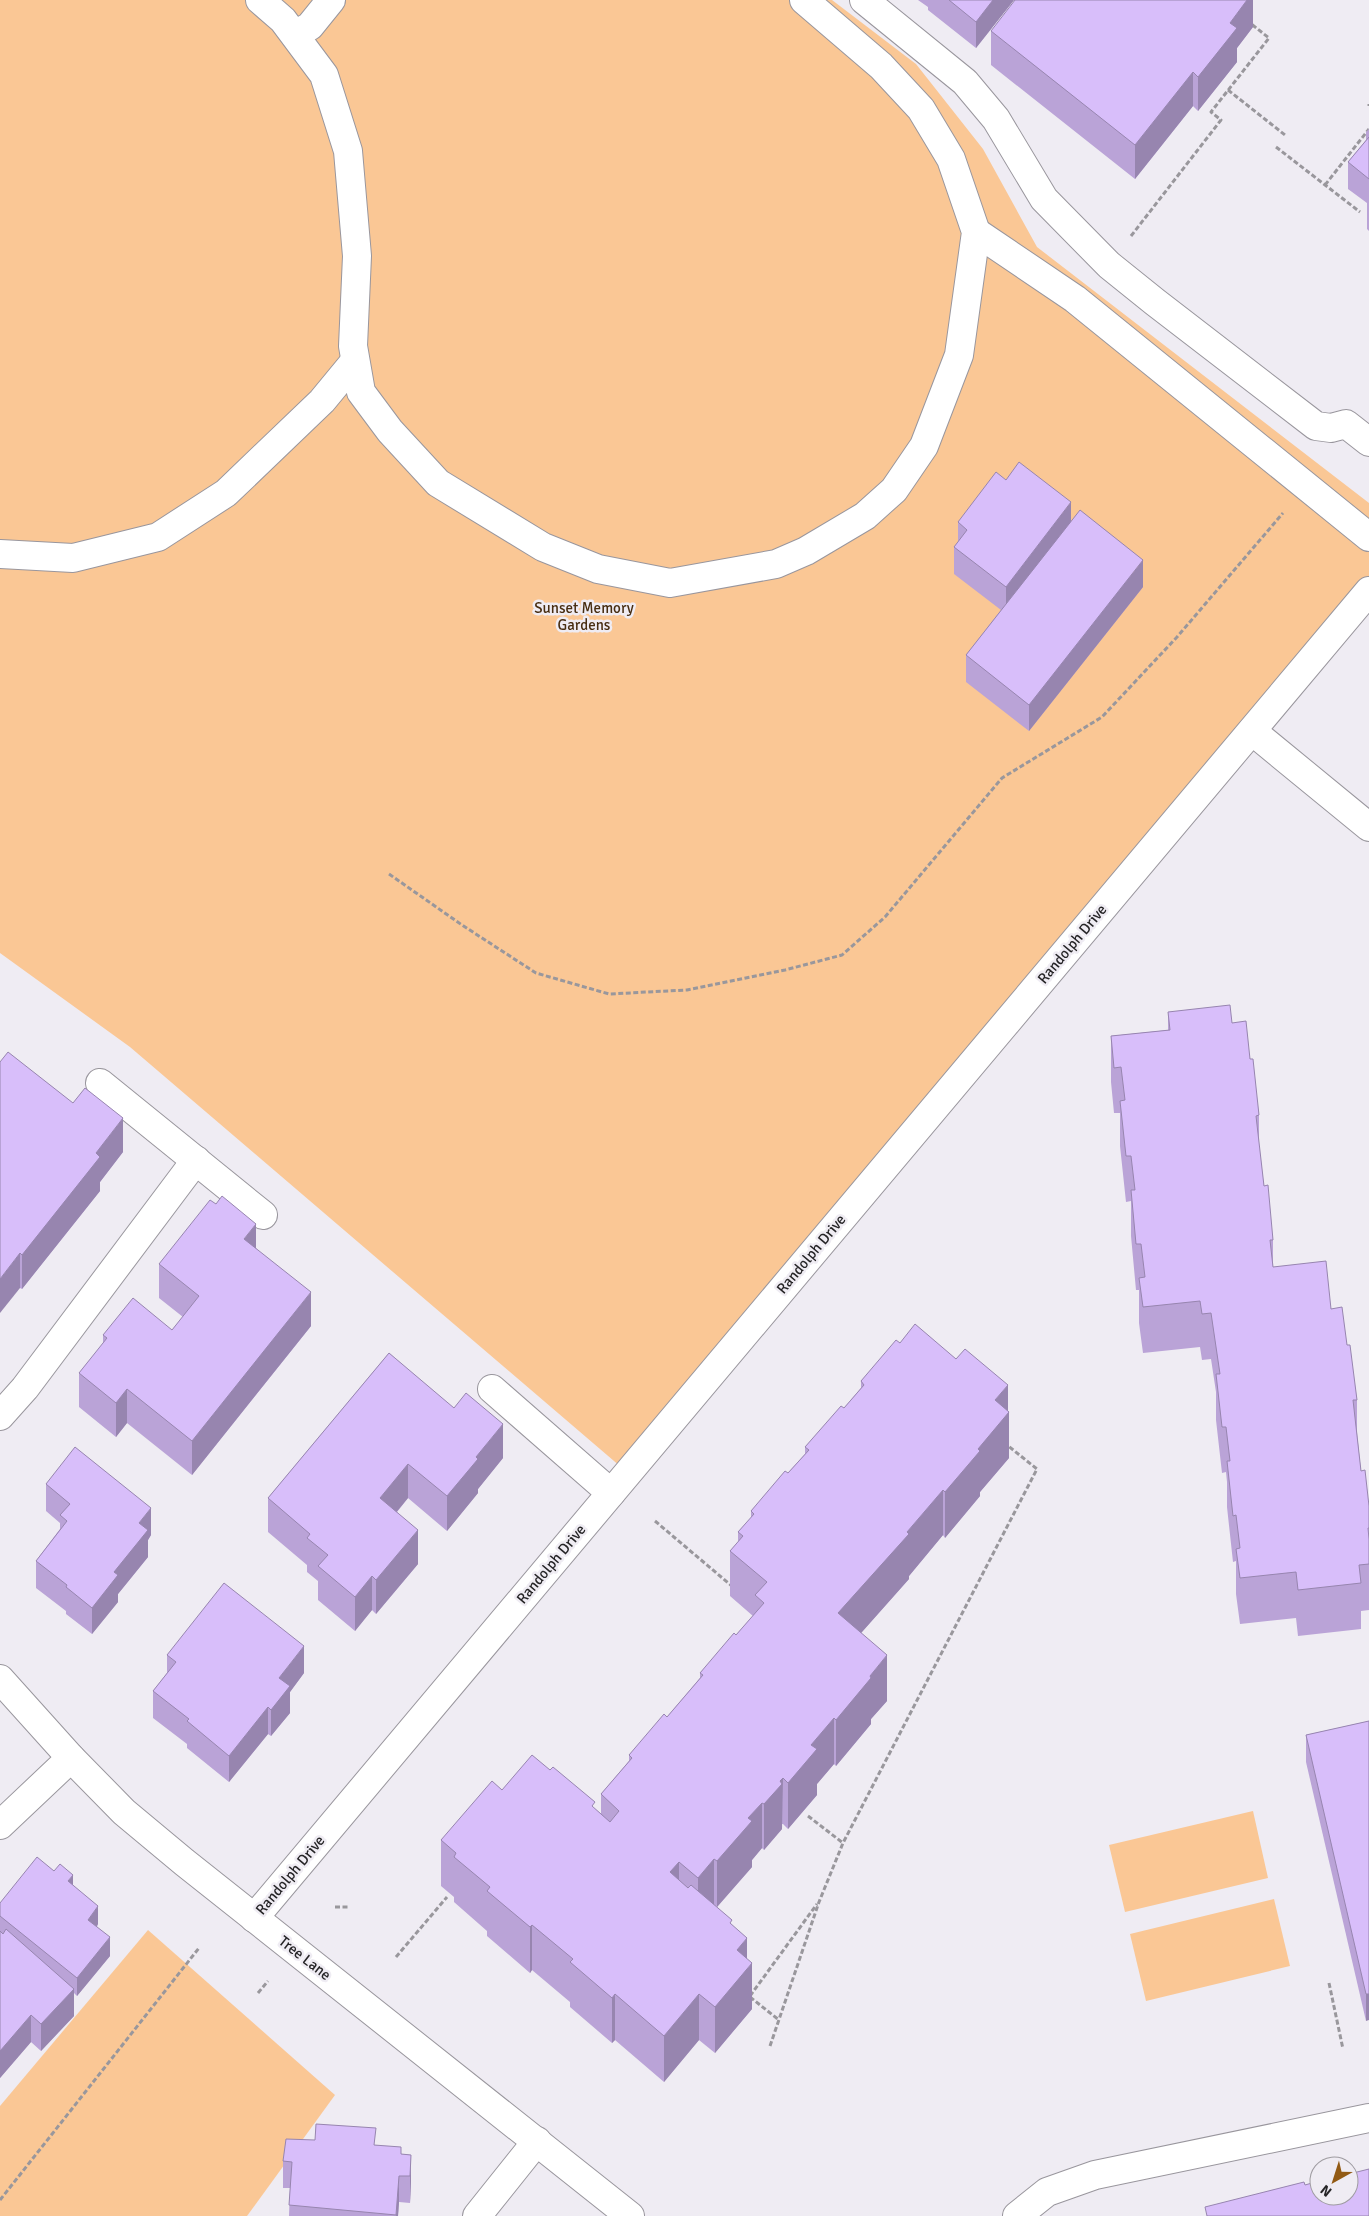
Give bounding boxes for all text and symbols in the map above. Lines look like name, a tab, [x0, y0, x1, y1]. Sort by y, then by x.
park label: Sunset Memory Gardens	[534, 599, 634, 634]
street label: Randolph Drive	[1034, 901, 1110, 987]
street label: Randolph Drive	[773, 1211, 849, 1297]
street label: Randolph Drive	[513, 1521, 589, 1607]
street label: Randolph Drive	[252, 1832, 328, 1918]
street label: Tree Lane	[275, 1932, 335, 1984]
north arrow	[1309, 2156, 1359, 2206]
text: N	[1317, 2181, 1335, 2200]

